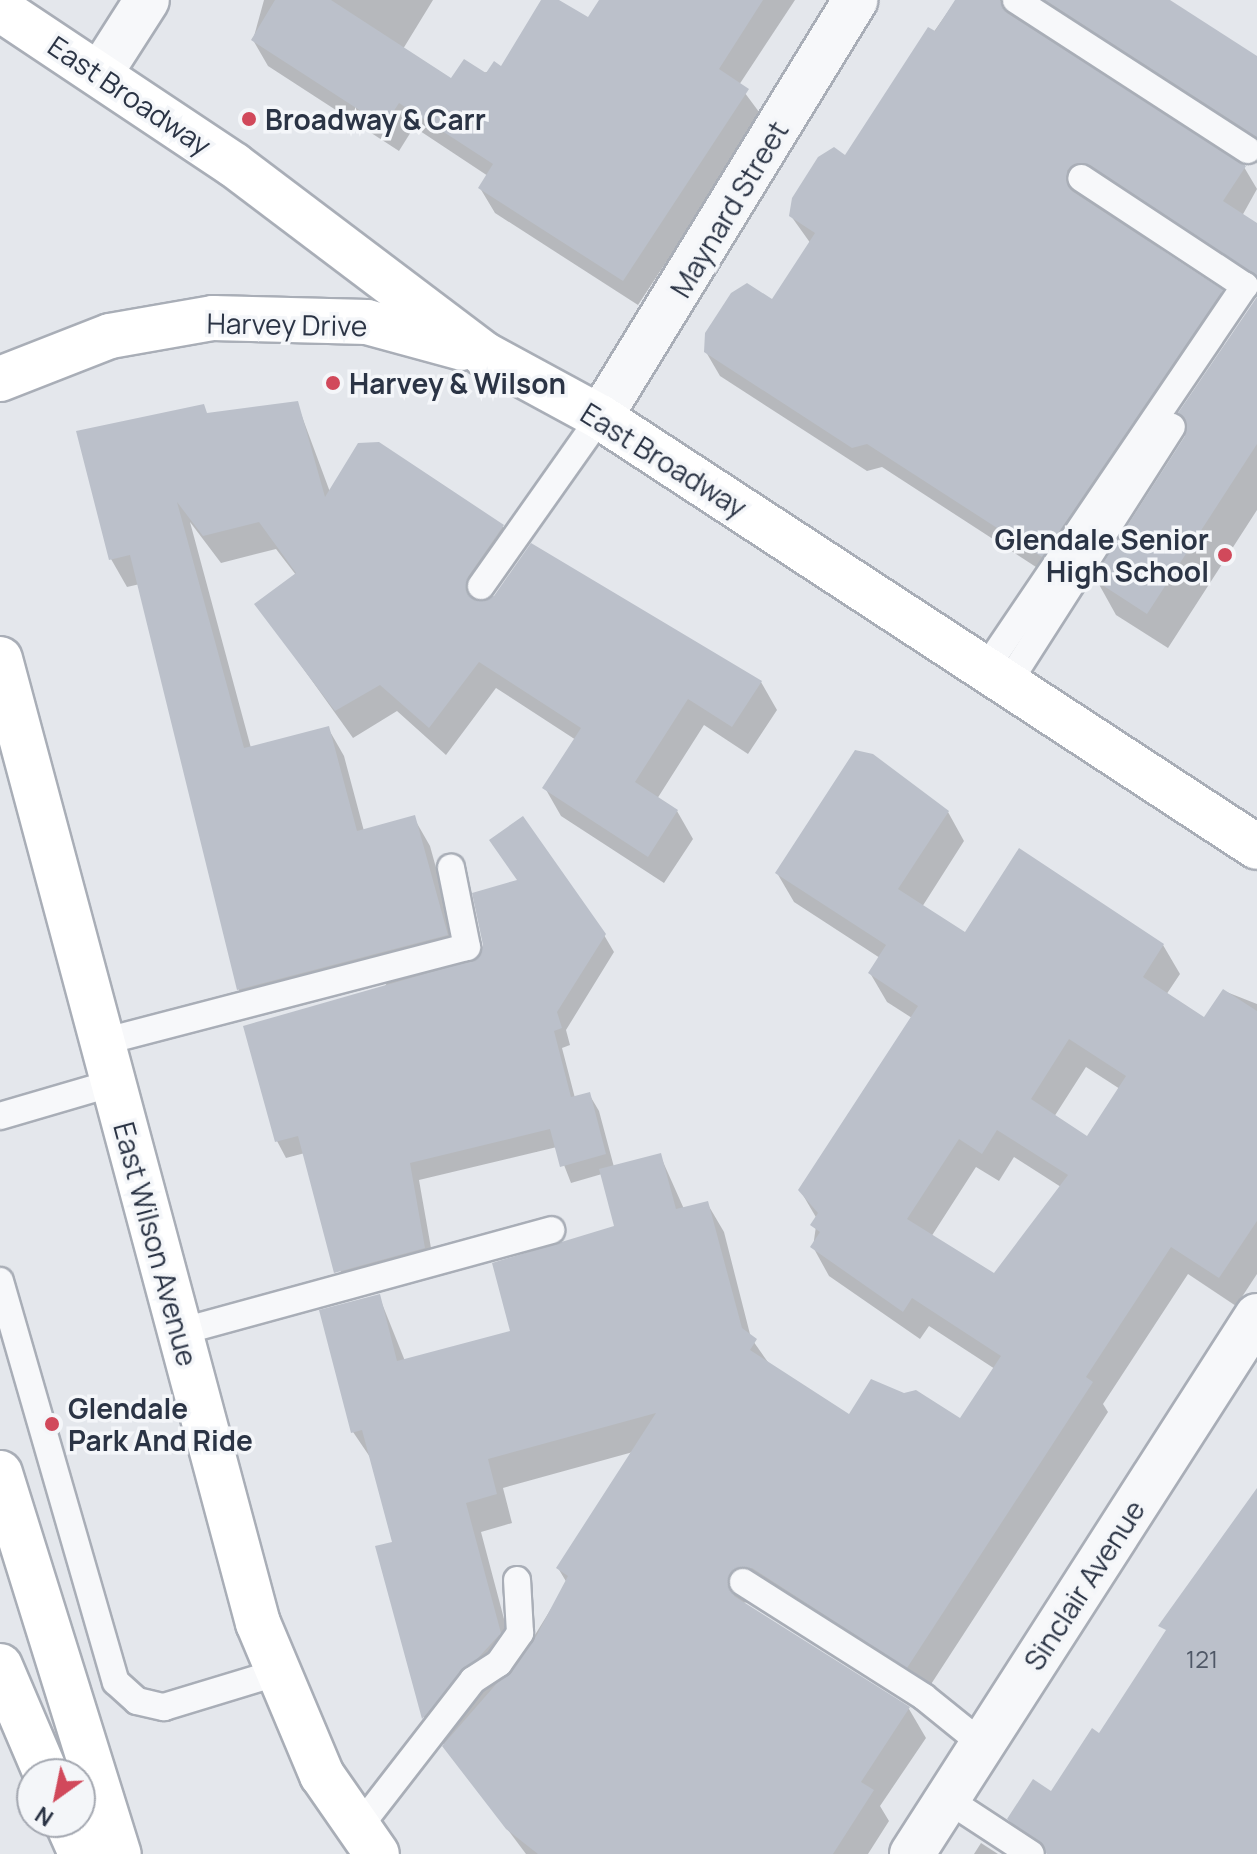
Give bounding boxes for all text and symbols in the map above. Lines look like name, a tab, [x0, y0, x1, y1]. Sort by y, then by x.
street label: East Broadway	[42, 28, 218, 162]
place label: Broadway & Carr	[265, 102, 486, 136]
marker: Broadway & Carr	[240, 110, 258, 128]
street label: Maynard Street	[663, 115, 795, 303]
street label: Harvey Drive	[207, 306, 367, 342]
place label: Harvey & Wilson	[349, 366, 566, 400]
marker: Harvey & Wilson	[324, 374, 342, 392]
street label: East Broadway	[575, 396, 753, 524]
place label: Glendale Senior High School	[995, 522, 1209, 588]
marker: Glendale Senior High School	[1216, 546, 1234, 564]
street label: East Wilson Avenue	[107, 1118, 205, 1370]
place label: Glendale Park And Ride	[68, 1391, 253, 1457]
marker: Glendale Park And Ride	[43, 1415, 61, 1433]
street label: Sinclair Avenue	[1017, 1494, 1151, 1676]
house number: 121	[1186, 1645, 1218, 1673]
north arrow	[16, 1758, 96, 1838]
text: N	[29, 1800, 59, 1833]

